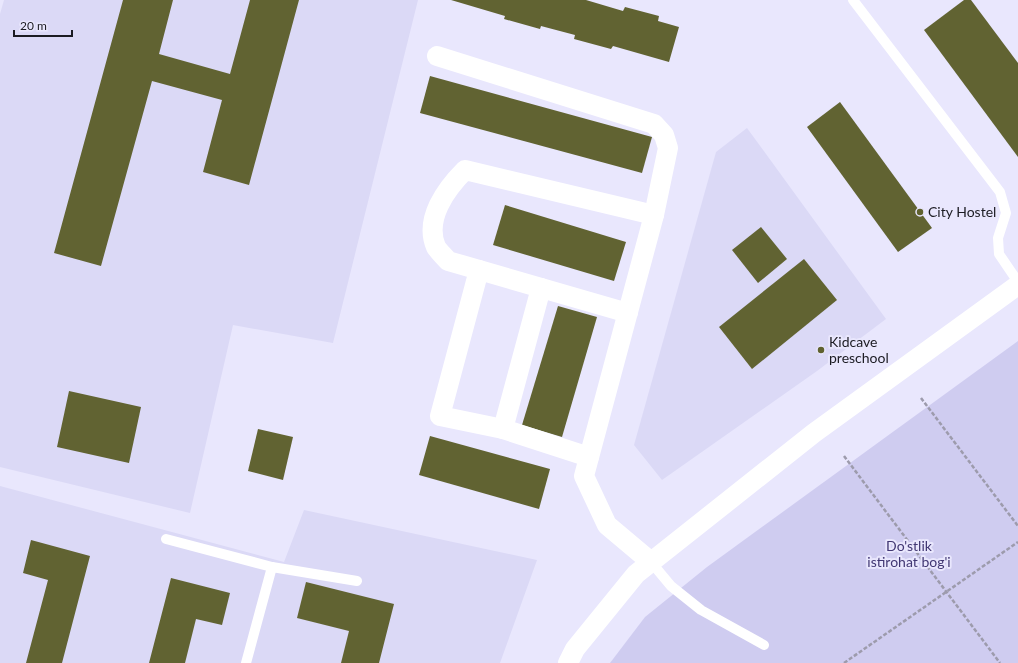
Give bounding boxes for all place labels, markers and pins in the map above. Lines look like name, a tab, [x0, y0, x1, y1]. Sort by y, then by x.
place label: City Hostel	[928, 203, 996, 220]
marker: City Hostel	[915, 207, 925, 217]
place label: Kidcave preschool	[829, 333, 889, 366]
marker: Kidcave preschool	[816, 345, 826, 355]

